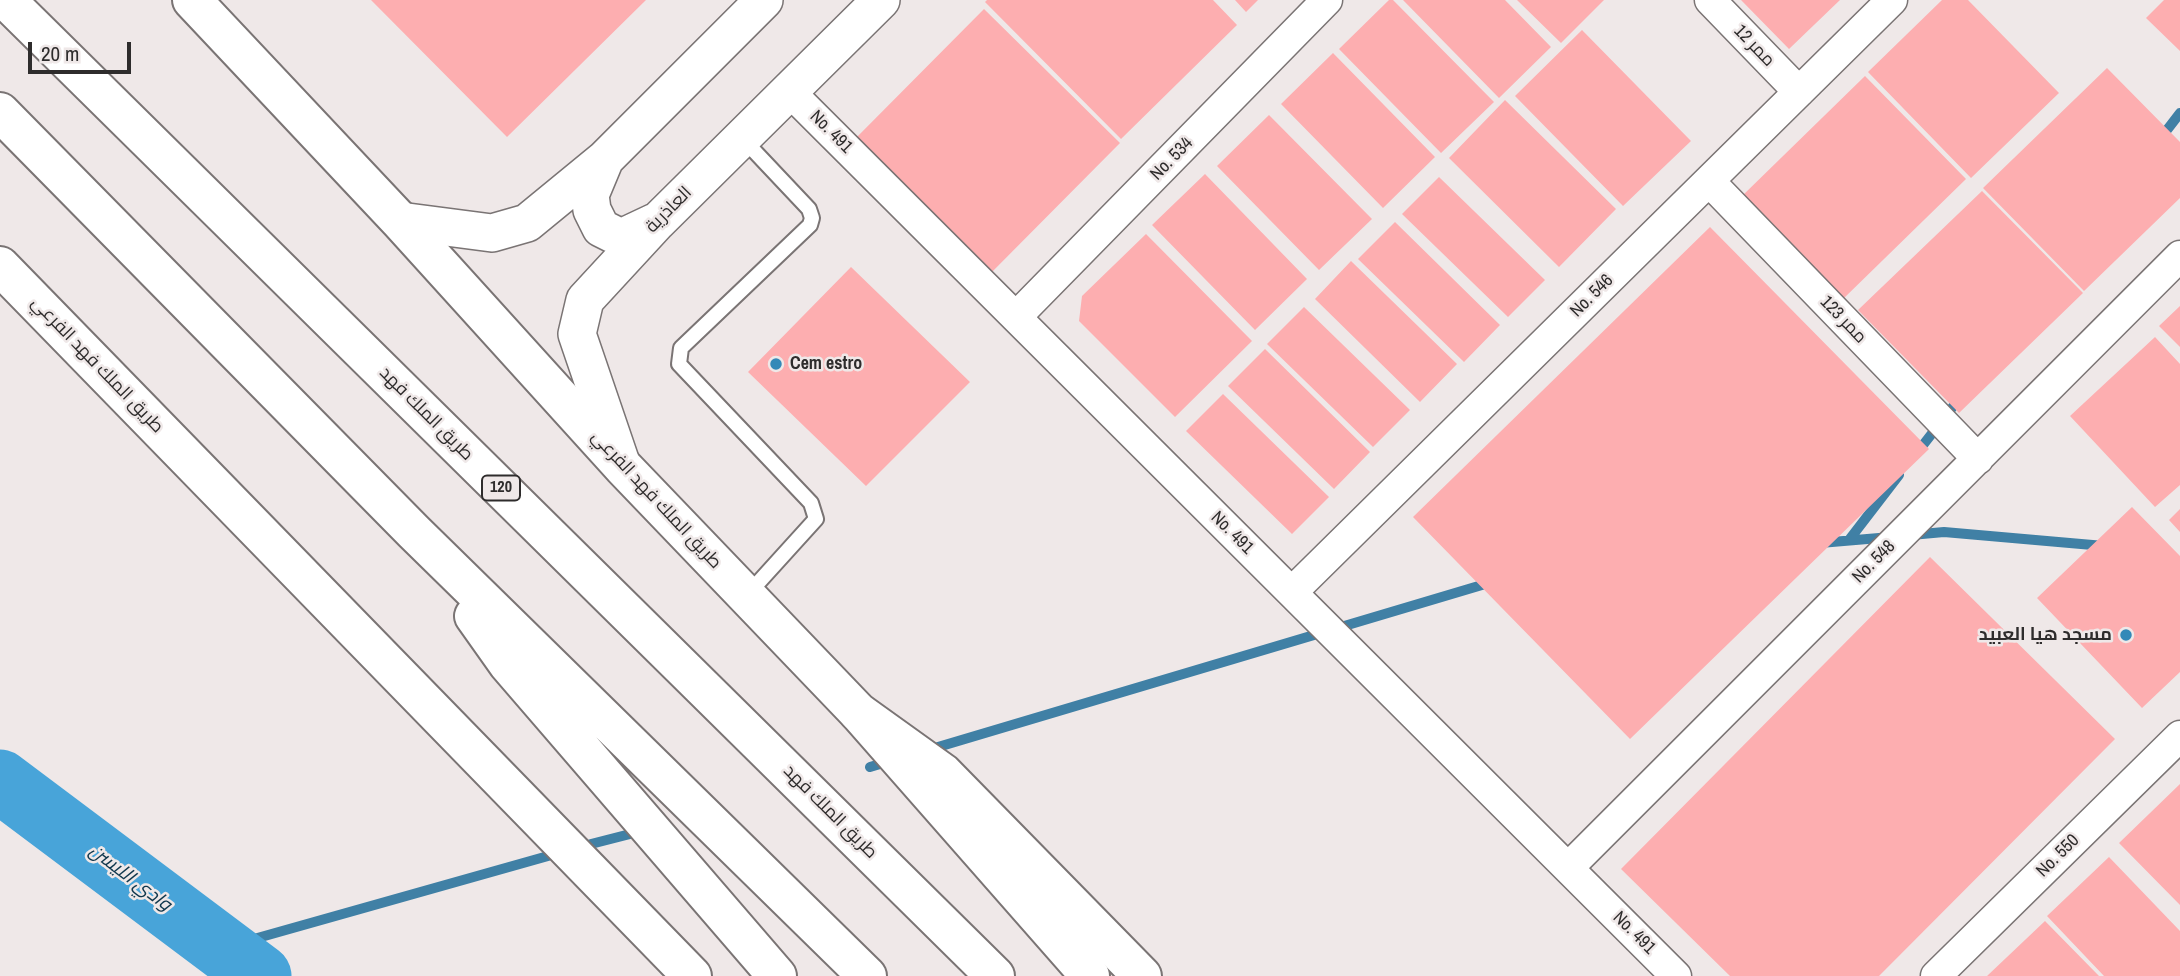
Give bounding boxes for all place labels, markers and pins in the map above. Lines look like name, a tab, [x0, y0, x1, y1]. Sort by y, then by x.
place label: Cem estro	[790, 353, 862, 375]
marker: Cem estro	[768, 356, 784, 372]
place label: مسجد هيا العبيد	[1979, 624, 2112, 646]
marker: مسجد هيا العبيد	[2118, 627, 2134, 643]

